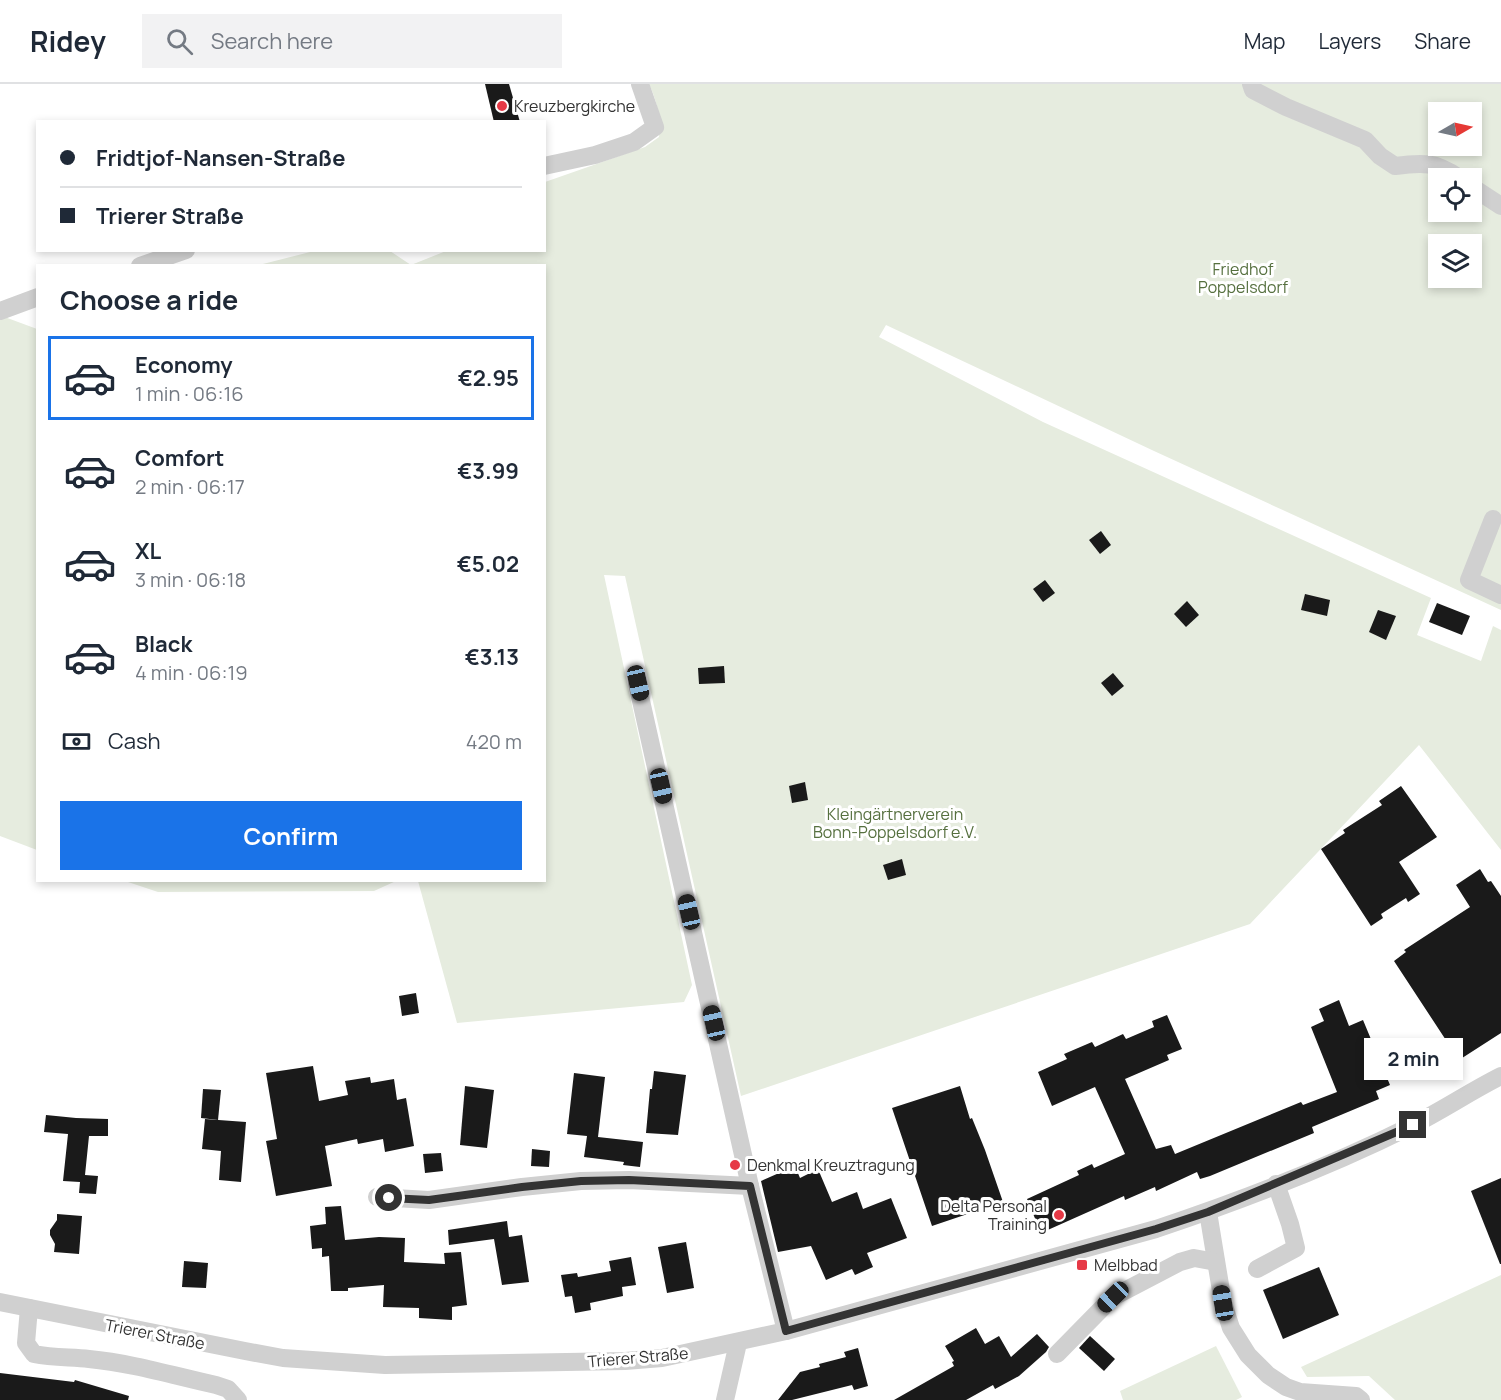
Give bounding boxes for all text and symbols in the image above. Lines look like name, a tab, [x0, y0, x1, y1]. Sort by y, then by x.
search box	[142, 14, 562, 68]
text: Ridey	[30, 22, 106, 60]
icon: search	[163, 25, 196, 58]
text: Search here	[211, 26, 333, 56]
text: Map	[1244, 27, 1285, 55]
text: Layers	[1318, 27, 1381, 55]
text: Share	[1414, 27, 1471, 55]
place label: Kreuzbergkirche	[514, 95, 635, 117]
marker: Kreuzbergkirche	[495, 99, 509, 113]
north arrow	[1428, 102, 1482, 156]
map controls	[1428, 102, 1482, 288]
text: Fridtjof-Nansen-Straße	[96, 143, 345, 173]
button: locate	[1428, 168, 1482, 222]
text: Trierer Straße	[96, 201, 244, 231]
button: layers	[1428, 234, 1482, 288]
park label: Friedhof Poppelsdorf	[1198, 258, 1288, 298]
text: Choose a ride	[60, 281, 238, 318]
text: Economy	[135, 350, 233, 380]
icon: car	[63, 351, 117, 405]
text: €2.95	[458, 363, 519, 393]
text: 1 min · 06:16	[135, 380, 244, 407]
text: Comfort	[135, 443, 224, 473]
icon: car	[63, 444, 117, 498]
text: €3.99	[457, 456, 519, 486]
text: 2 min · 06:17	[135, 473, 245, 500]
text: XL	[135, 536, 161, 566]
icon: car	[63, 537, 117, 591]
text: €5.02	[457, 549, 519, 579]
text: 3 min · 06:18	[135, 566, 246, 593]
text: Black	[135, 629, 192, 659]
icon: car	[63, 630, 117, 684]
text: €3.13	[465, 642, 519, 672]
text: 4 min · 06:19	[135, 659, 248, 686]
car	[625, 663, 651, 703]
icon: cash	[60, 725, 93, 758]
text: Cash	[108, 726, 161, 756]
text: 420 m	[466, 728, 522, 755]
car	[648, 766, 674, 806]
button: Confirm	[60, 801, 522, 870]
park label: Kleingärtnerverein Bonn-Poppelsdorf e.V.	[813, 803, 977, 843]
car	[676, 892, 702, 932]
car	[701, 1003, 727, 1043]
callout: 2 min	[1364, 1038, 1462, 1080]
text: 2 min	[1387, 1045, 1440, 1072]
route end	[1399, 1111, 1426, 1138]
place label: Denkmal Kreuztragung	[747, 1154, 915, 1176]
marker: Denkmal Kreuztragung	[728, 1158, 742, 1172]
route start	[375, 1184, 402, 1211]
place label: Delta Personal Training	[940, 1195, 1047, 1235]
marker: Delta Personal Training	[1052, 1208, 1066, 1222]
place label: Melbbad	[1094, 1254, 1158, 1276]
marker: Melbbad	[1075, 1258, 1089, 1272]
car	[1094, 1278, 1132, 1316]
car	[1211, 1284, 1235, 1322]
street label: Trierer Straße	[103, 1314, 207, 1354]
street label: Trierer Straße	[587, 1342, 689, 1372]

